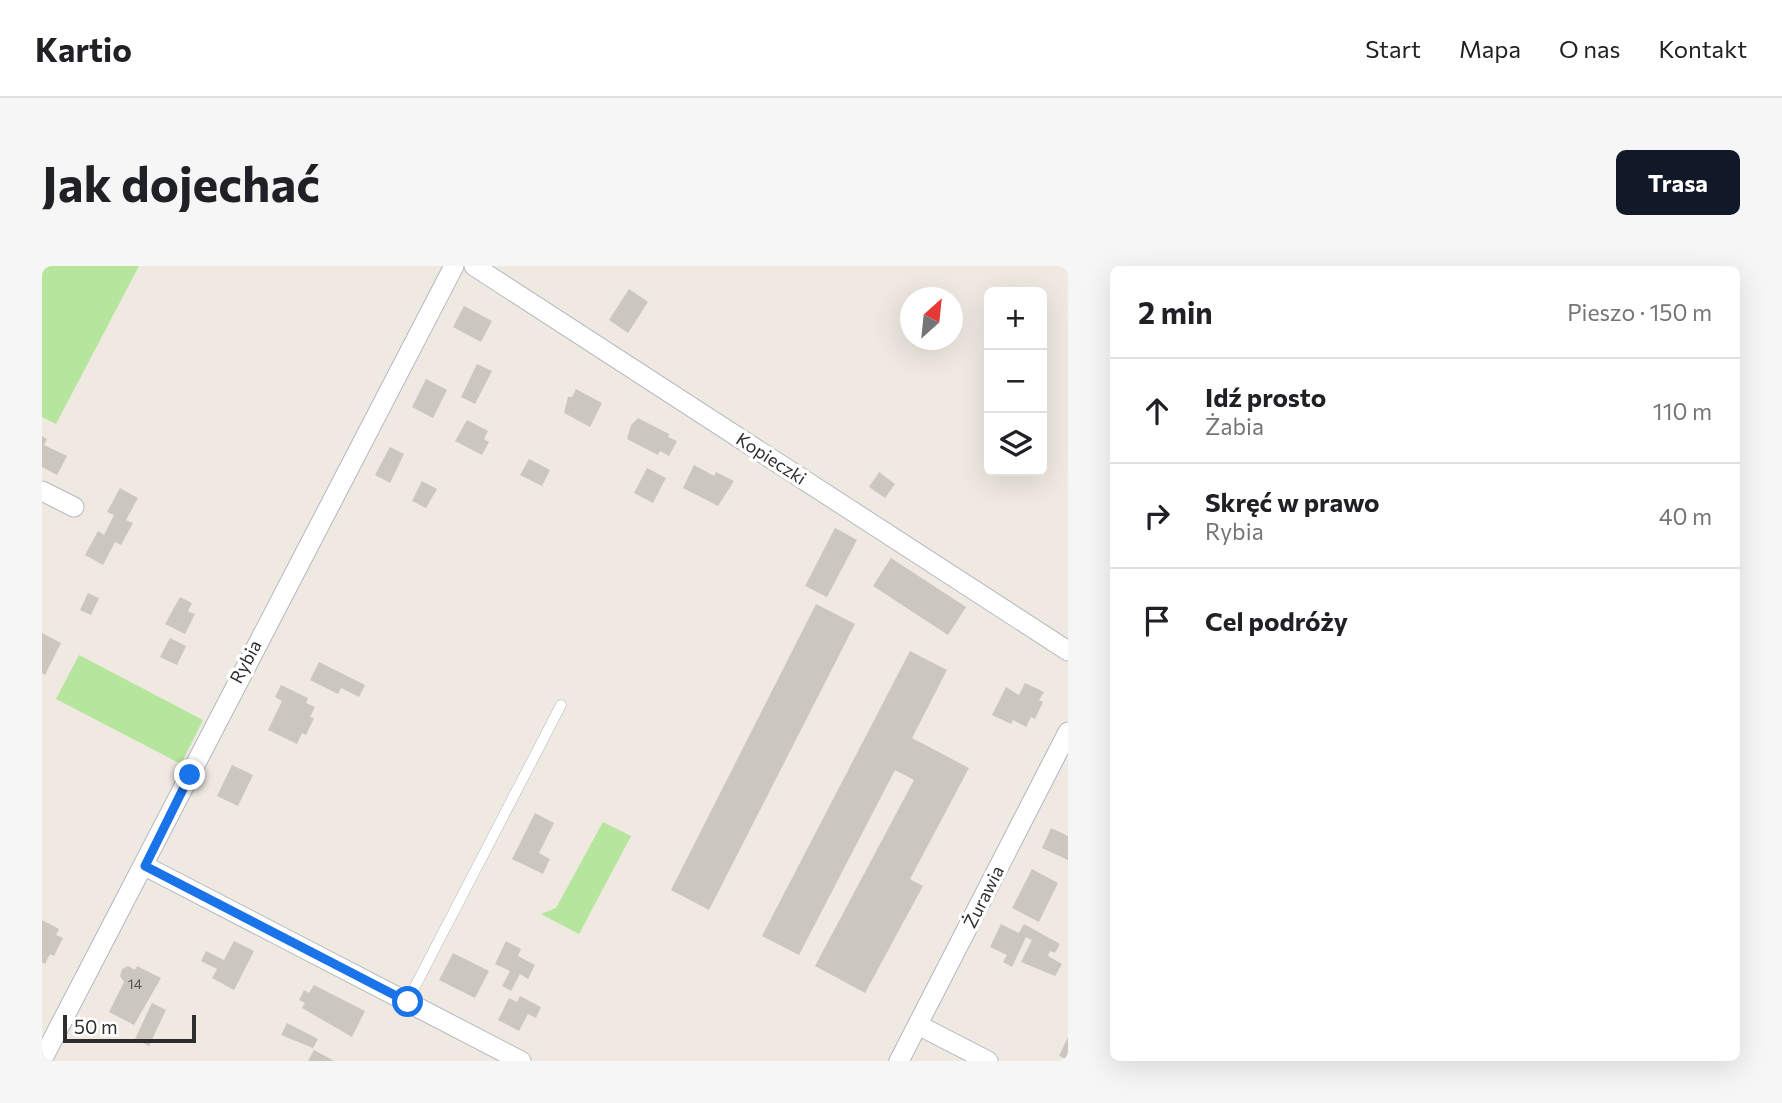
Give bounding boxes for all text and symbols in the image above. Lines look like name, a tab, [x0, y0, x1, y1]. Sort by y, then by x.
text: Kartio	[35, 28, 132, 69]
text: Start	[1365, 34, 1421, 63]
text: Mapa	[1459, 34, 1521, 63]
text: O nas	[1559, 34, 1620, 63]
text: Kontakt	[1658, 34, 1747, 63]
button: Trasa	[1616, 150, 1740, 215]
text: Jak dojechać	[42, 152, 320, 212]
north arrow	[900, 287, 963, 350]
map controls	[984, 287, 1047, 476]
button: +	[984, 287, 1047, 350]
text: 2 min	[1138, 293, 1213, 330]
text: Pieszo · 150 m	[1567, 298, 1712, 326]
button: −	[984, 350, 1047, 413]
text: Idź prosto	[1205, 381, 1326, 412]
icon: ahead	[1138, 392, 1176, 430]
text: 110 m	[1653, 397, 1712, 425]
text: Żabia	[1205, 412, 1264, 440]
button: layers	[984, 413, 1047, 476]
street label: Kopieczki	[732, 427, 811, 489]
text: Skręć w prawo	[1205, 486, 1380, 517]
icon: right	[1138, 497, 1176, 535]
text: 40 m	[1659, 502, 1712, 530]
text: Rybia	[1205, 517, 1264, 545]
icon: arrive	[1138, 602, 1176, 640]
text: Cel podróży	[1205, 605, 1348, 636]
street label: Rybia	[225, 636, 266, 687]
route end	[174, 759, 205, 790]
street label: Żurawia	[958, 862, 1008, 931]
house number: 14	[128, 975, 143, 992]
route start	[392, 986, 423, 1017]
scale bar	[63, 1012, 196, 1044]
text: 50 m	[74, 1015, 118, 1038]

